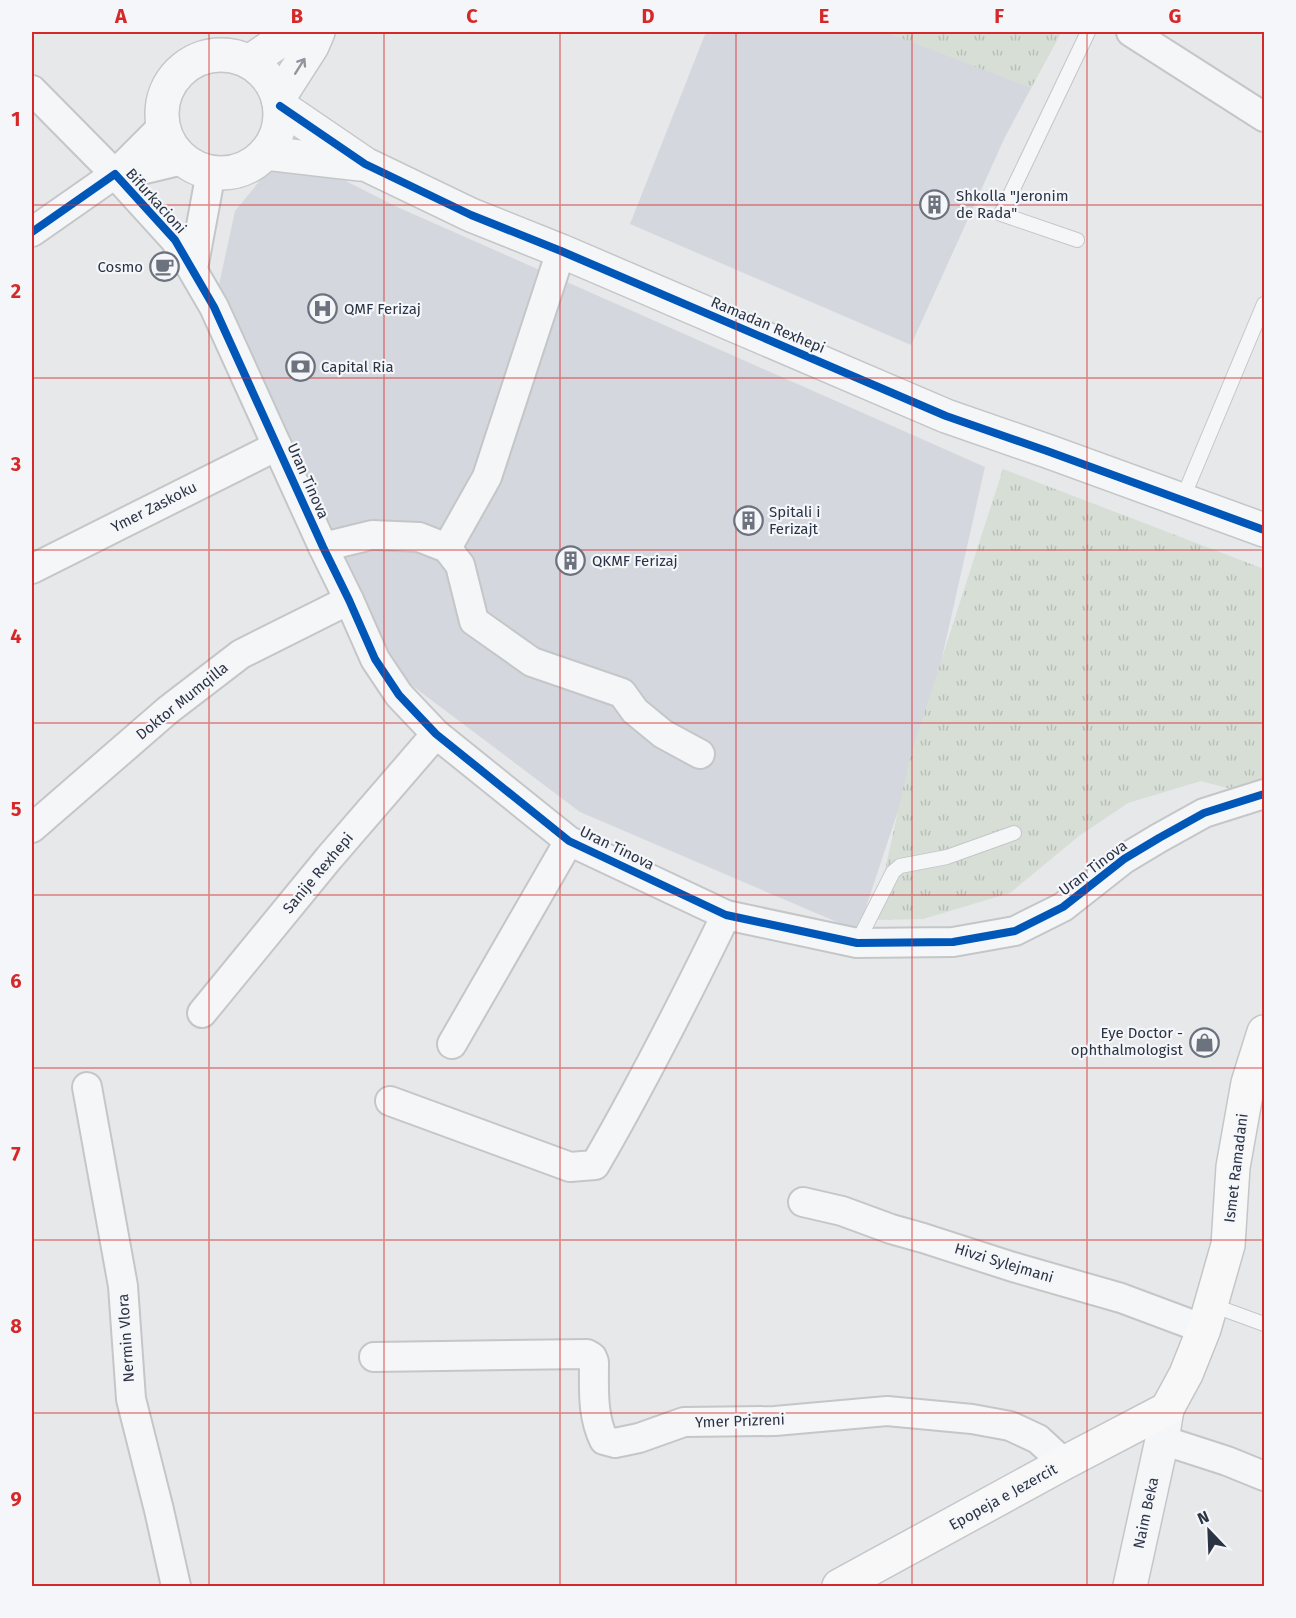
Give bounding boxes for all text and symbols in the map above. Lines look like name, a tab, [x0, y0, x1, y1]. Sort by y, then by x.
text: A	[114, 4, 128, 28]
text: B	[291, 4, 303, 28]
text: C	[466, 4, 478, 28]
text: D	[641, 4, 655, 28]
text: E	[819, 4, 829, 28]
text: F	[994, 4, 1004, 28]
text: G	[1169, 4, 1181, 28]
one-way arrow	[294, 58, 306, 75]
text: 1	[11, 107, 21, 131]
street label: Bifurkacioni	[122, 165, 190, 237]
place label: Shkolla "Jeronim de Rada"	[956, 187, 1069, 222]
building icon: Shkolla "Jeronim de Rada"	[919, 189, 951, 221]
cafe icon: Cosmo	[148, 251, 180, 283]
place label: Cosmo	[98, 258, 143, 276]
text: 2	[11, 279, 21, 303]
hospital icon: QMF Ferizaj	[307, 293, 339, 325]
street label: Ramadan Rexhepi	[708, 293, 828, 357]
place label: QMF Ferizaj	[344, 300, 421, 318]
bank icon: Capital Ria	[284, 351, 316, 383]
place label: Capital Ria	[321, 358, 394, 376]
street label: Uran Tinova	[283, 440, 333, 522]
text: 3	[10, 452, 21, 476]
street label: Ymer Zaskoku	[108, 478, 200, 536]
place label: Spitali i Ferizajt	[769, 503, 820, 538]
building icon: Spitali i Ferizajt	[732, 505, 764, 537]
building icon: QKMF Ferizaj	[555, 545, 587, 577]
place label: QKMF Ferizaj	[592, 552, 678, 570]
text: 4	[10, 624, 22, 648]
street label: Doktor Mumqilla	[132, 658, 232, 744]
text: 5	[11, 797, 22, 821]
street label: Uran Tinova	[577, 822, 657, 874]
street label: Sanije Rexhepi	[279, 829, 357, 917]
street label: Uran Tinova	[1055, 836, 1131, 900]
text: 6	[10, 969, 22, 993]
place label: Eye Doctor - ophthalmologist	[1071, 1024, 1184, 1059]
shop icon: Eye Doctor - ophthalmologist	[1188, 1026, 1220, 1058]
street label: Ismet Ramadani	[1220, 1112, 1252, 1224]
text: 7	[11, 1142, 21, 1166]
street label: Hivzi Sylejmani	[952, 1239, 1056, 1287]
street label: Nermin Vlora	[114, 1293, 138, 1383]
text: 8	[10, 1314, 22, 1338]
street label: Ymer Prizreni	[695, 1410, 785, 1432]
street label: Epopeja e Jezercit	[946, 1460, 1061, 1534]
street label: Naim Beka	[1130, 1476, 1162, 1550]
text: 9	[10, 1487, 22, 1511]
north arrow	[1179, 1501, 1239, 1561]
text: N	[1195, 1507, 1212, 1528]

